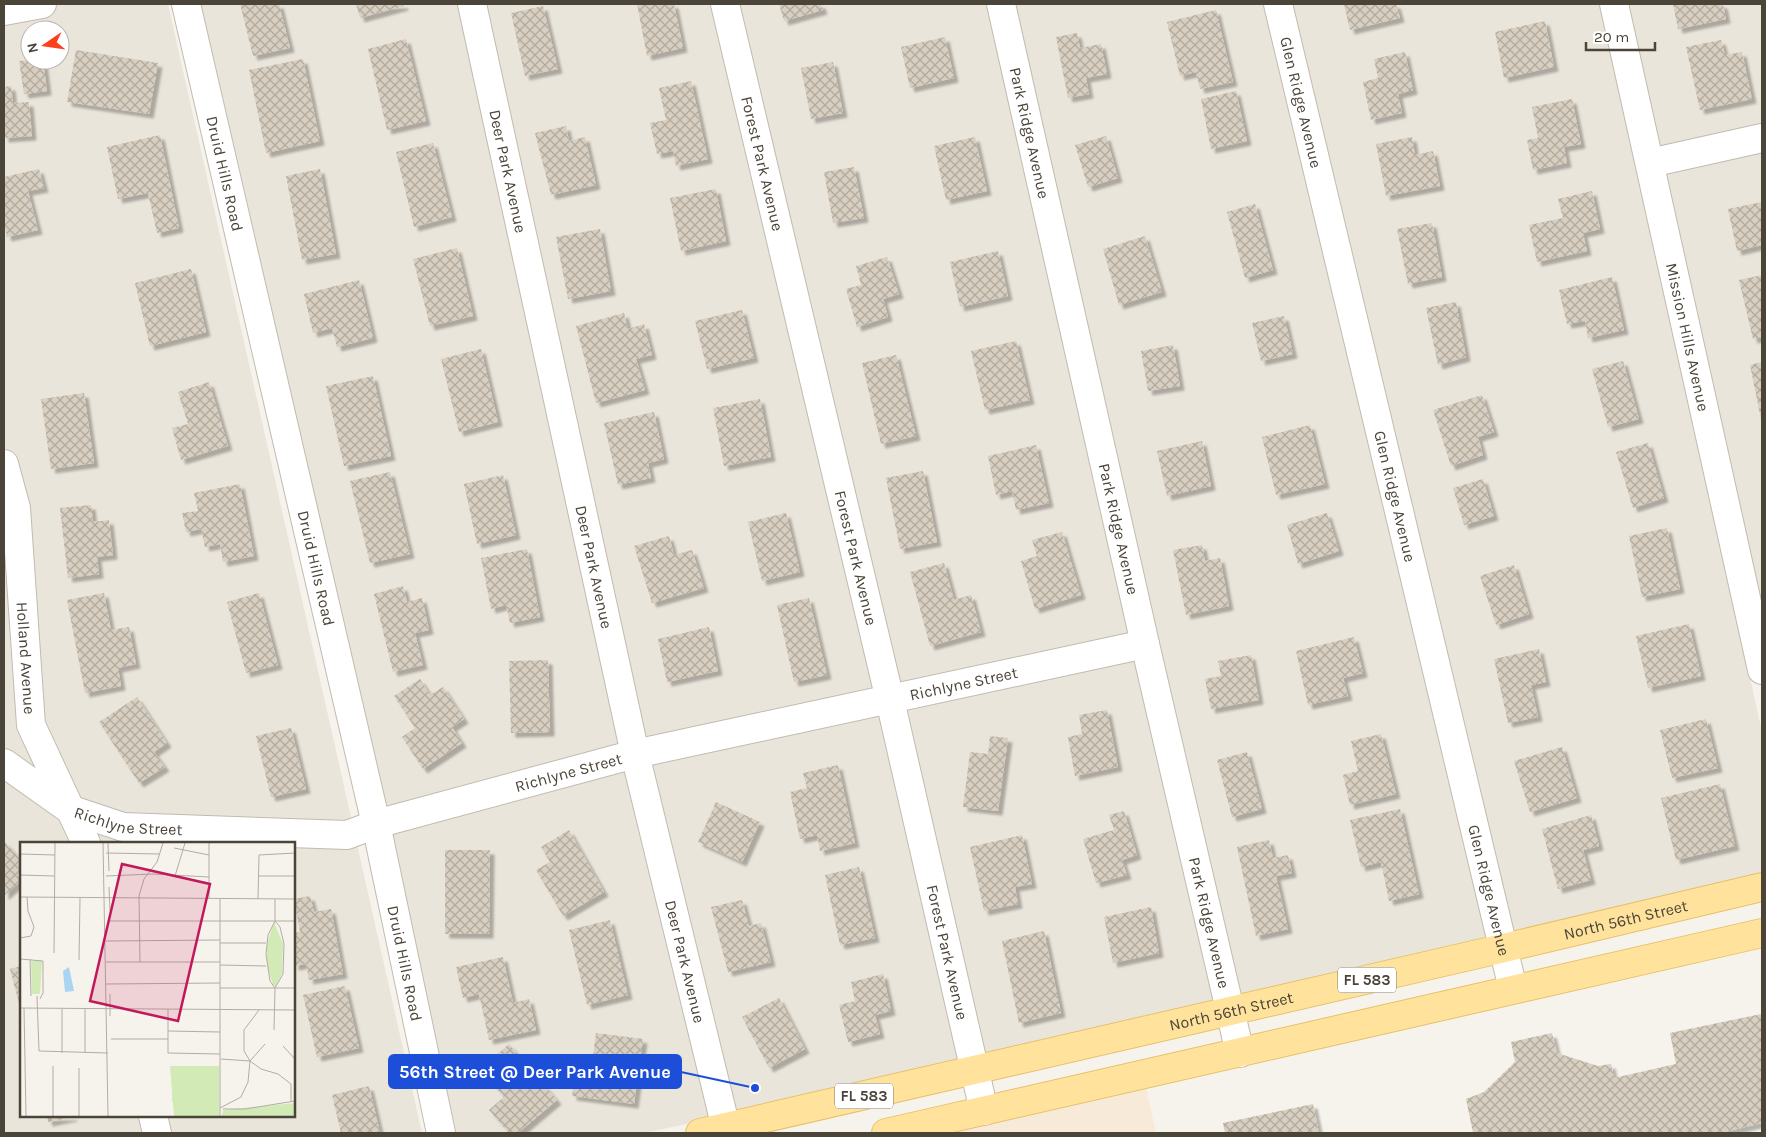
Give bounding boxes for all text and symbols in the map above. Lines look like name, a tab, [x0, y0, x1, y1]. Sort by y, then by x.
north arrow	[20, 20, 70, 70]
scale bar	[1586, 20, 1655, 52]
text: 20 m	[1594, 28, 1629, 46]
street label: Glen Ridge Avenue	[1277, 35, 1326, 170]
text: N	[23, 41, 42, 55]
street label: Park Ridge Avenue	[1006, 65, 1054, 200]
street label: Forest Park Avenue	[738, 94, 788, 233]
street label: Deer Park Avenue	[486, 108, 531, 234]
street label: Druid Hills Road	[203, 114, 248, 233]
street label: Mission Hills Avenue	[1662, 261, 1714, 413]
street label: Glen Ridge Avenue	[1371, 429, 1420, 564]
street label: Park Ridge Avenue	[1095, 461, 1143, 596]
street label: Forest Park Avenue	[831, 488, 881, 627]
street label: Deer Park Avenue	[572, 503, 617, 630]
street label: Druid Hills Road	[294, 509, 339, 628]
street label: Holland Avenue	[13, 601, 40, 715]
street label: Richlyne Street	[908, 662, 1019, 704]
street label: Richlyne Street	[513, 748, 624, 796]
street label: Richlyne Street	[72, 802, 183, 839]
street label: Glen Ridge Avenue	[1465, 823, 1514, 958]
inset map	[20, 842, 295, 1117]
street label: Park Ridge Avenue	[1185, 855, 1234, 990]
street label: Forest Park Avenue	[923, 883, 972, 1022]
street label: North 56th Street	[1562, 895, 1689, 943]
street label: Deer Park Avenue	[661, 898, 710, 1025]
street label: Druid Hills Road	[384, 904, 427, 1023]
road number: FL 583	[1338, 968, 1396, 992]
street label: North 56th Street	[1167, 987, 1295, 1034]
callout: 56th Street @ Deer Park Avenue	[389, 1055, 681, 1088]
text: 56th Street @ Deer Park Avenue	[399, 1061, 671, 1083]
road number: FL 583	[835, 1084, 893, 1108]

